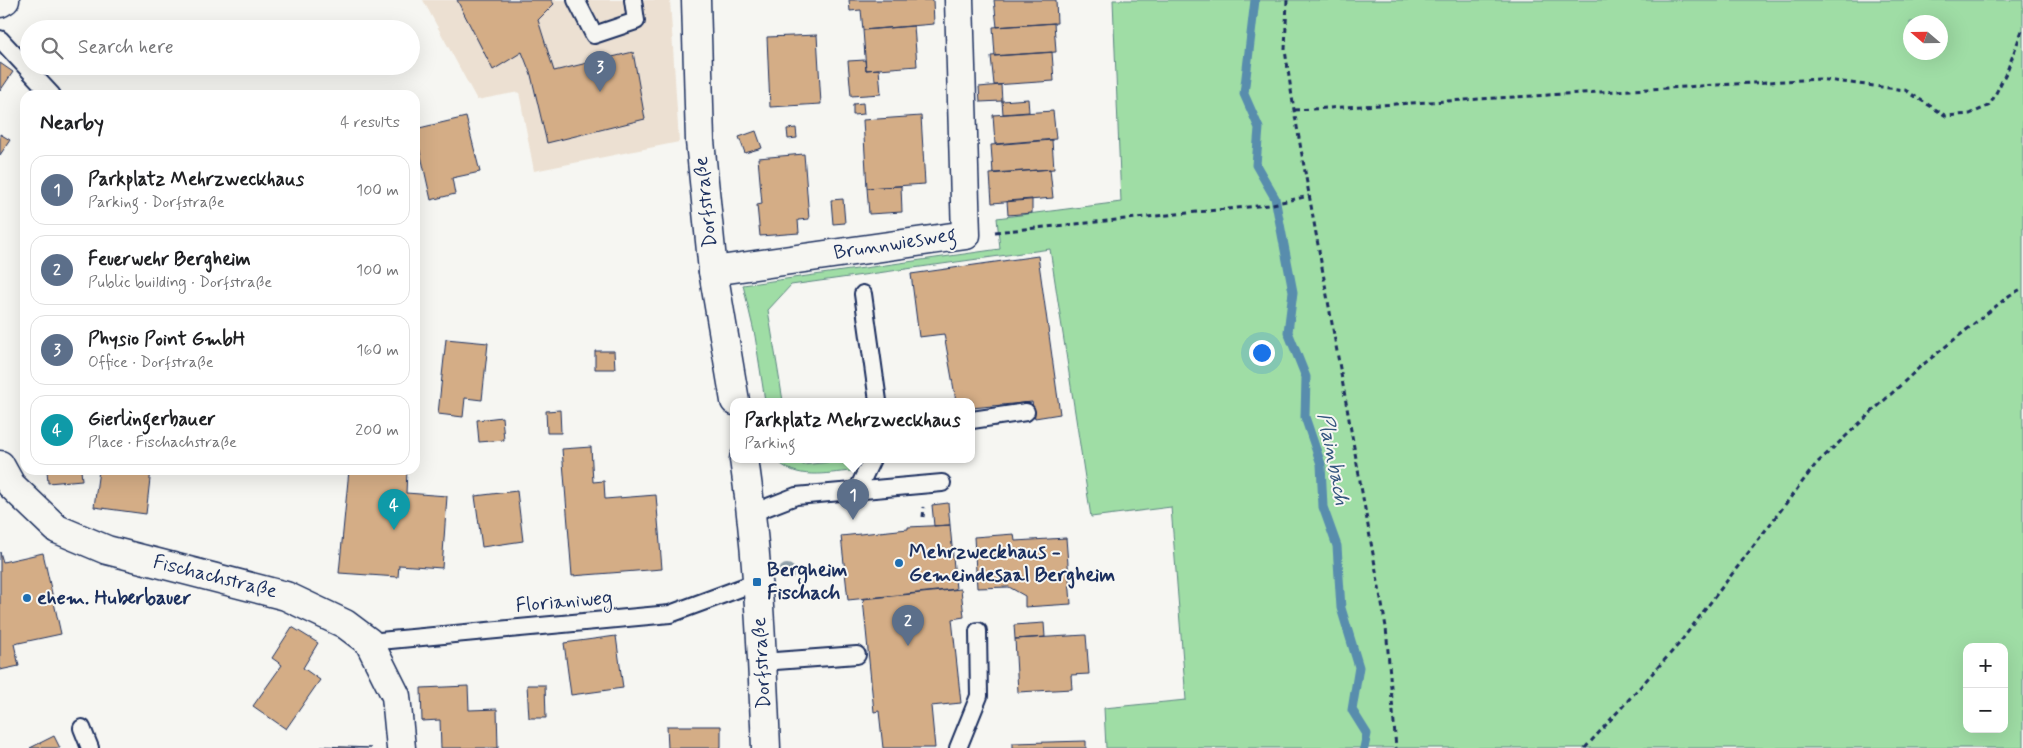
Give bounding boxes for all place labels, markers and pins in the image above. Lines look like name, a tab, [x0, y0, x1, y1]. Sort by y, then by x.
pin: 3	[584, 51, 616, 92]
pin: 1	[837, 479, 869, 520]
pin: 4	[378, 489, 410, 530]
place label: Mehrzweckhaus - Gemeindesaal Bergheim	[909, 539, 1115, 589]
place label: Bergheim Fischach	[767, 557, 847, 607]
marker: Mehrzweckhaus - Gemeindesaal Bergheim	[893, 557, 905, 569]
marker: Bergheim Fischach	[751, 576, 763, 588]
place label: ehem. Huberbauer	[37, 585, 192, 612]
marker: ehem. Huberbauer	[21, 592, 33, 604]
pin: 2	[892, 605, 924, 646]

